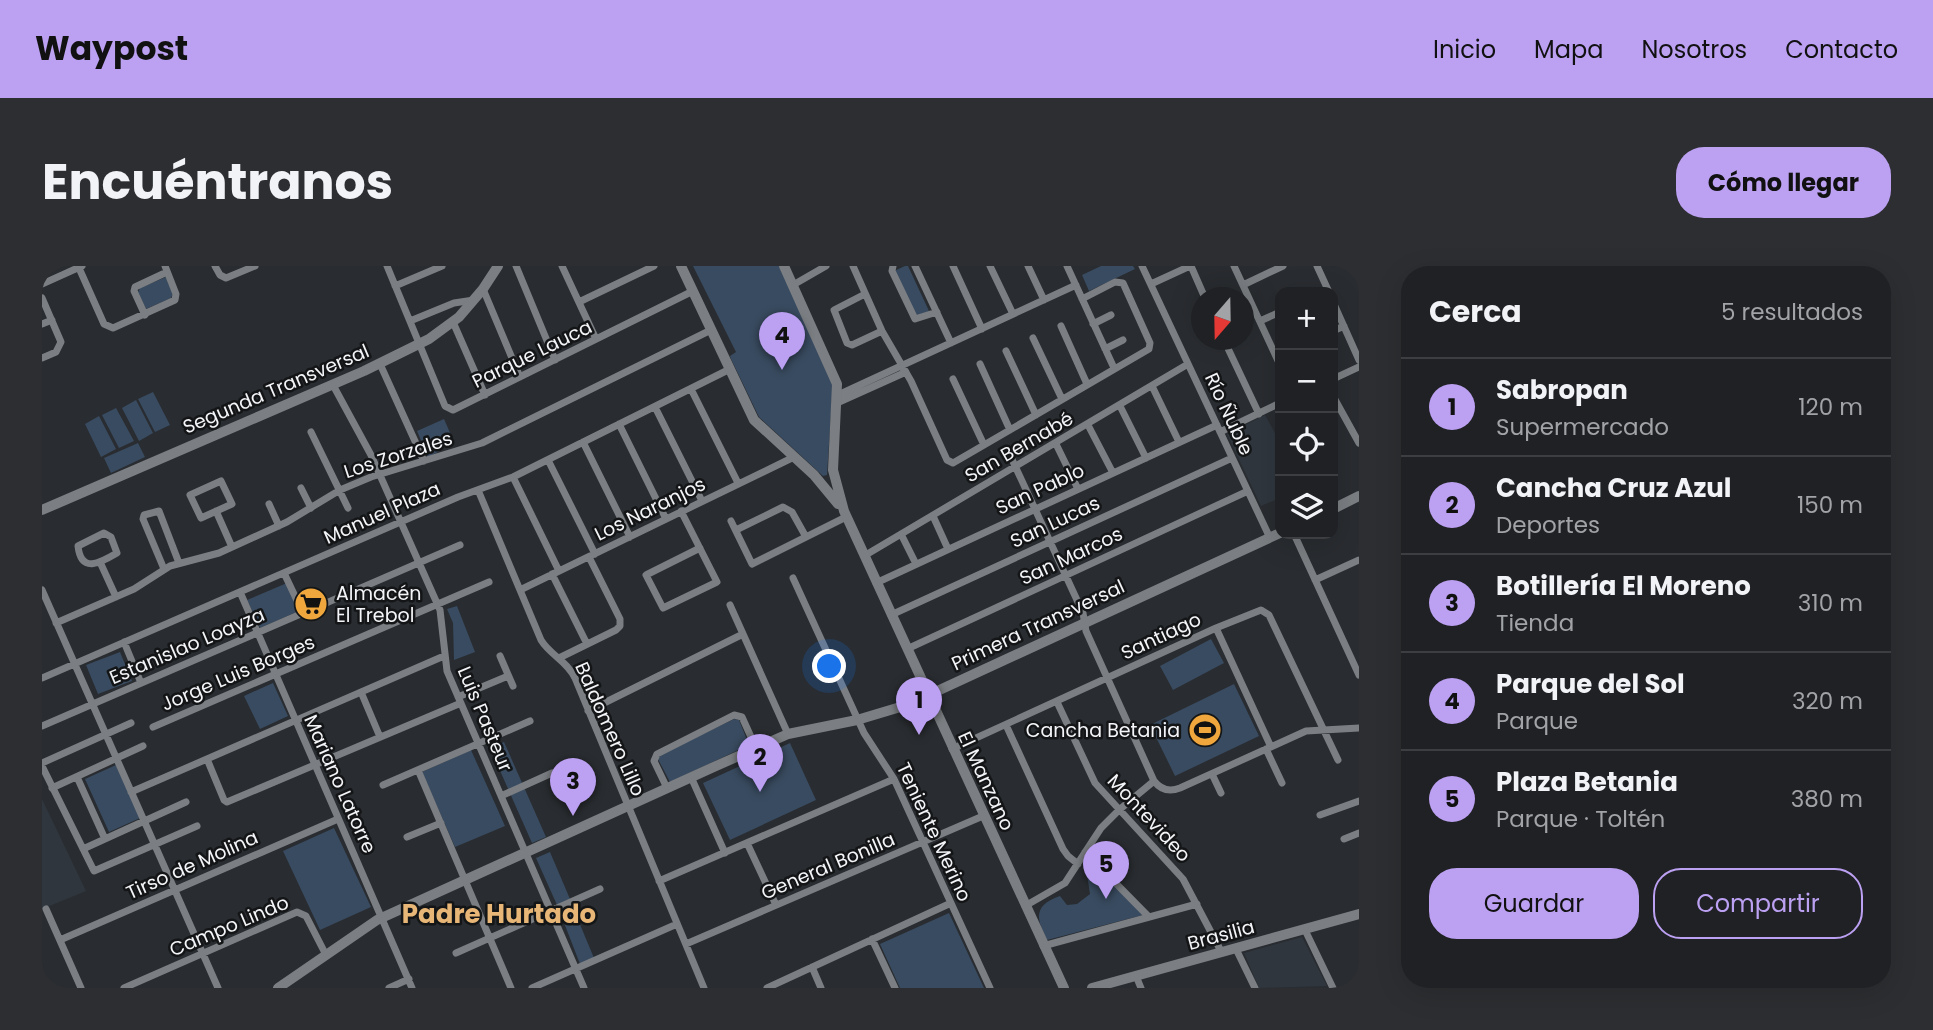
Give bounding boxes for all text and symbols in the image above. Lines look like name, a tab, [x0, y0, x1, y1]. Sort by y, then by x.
text: Waypost	[35, 25, 188, 72]
text: Inicio	[1433, 33, 1496, 66]
text: Mapa	[1534, 33, 1603, 66]
text: Nosotros	[1641, 33, 1747, 66]
text: Contacto	[1785, 33, 1898, 66]
button: Cómo llegar	[1676, 147, 1891, 218]
text: Encuéntranos	[42, 148, 393, 216]
north arrow	[1191, 287, 1254, 350]
map controls	[1275, 287, 1338, 539]
button: +	[1275, 287, 1338, 350]
text: Cerca	[1429, 290, 1522, 333]
text: 5 resultados	[1721, 296, 1863, 328]
pin: 4	[759, 312, 805, 370]
street label: Parque Lauca	[467, 313, 597, 395]
street label: Segunda Transversal	[179, 337, 373, 441]
button: −	[1275, 350, 1338, 413]
street label: Río Ñuble	[1198, 368, 1260, 460]
text: Sabropan	[1496, 372, 1628, 408]
text: 1	[1448, 391, 1456, 423]
text: 120 m	[1798, 391, 1863, 423]
street label: San Bernabé	[960, 405, 1078, 489]
text: Supermercado	[1496, 411, 1669, 443]
button: locate	[1275, 413, 1338, 476]
street label: Los Zorzales	[340, 425, 456, 485]
street label: San Pablo	[991, 457, 1089, 521]
street label: Los Naranjos	[590, 470, 710, 548]
text: Cancha Cruz Azul	[1496, 470, 1732, 506]
street label: Manuel Plaza	[319, 475, 445, 551]
button: layers	[1275, 476, 1338, 539]
street label: San Lucas	[1006, 489, 1104, 555]
text: 2	[1445, 489, 1459, 521]
text: 150 m	[1797, 489, 1863, 521]
text: Deportes	[1496, 509, 1600, 541]
street label: San Marcos	[1015, 520, 1127, 592]
text: Botillería El Moreno	[1496, 568, 1751, 604]
street label: Primera Transversal	[947, 573, 1129, 677]
place label: Almacén El Trebol	[336, 580, 421, 629]
supermarket icon: Almacén El Trebol	[292, 585, 330, 623]
text: 3	[1445, 587, 1459, 619]
text: 310 m	[1798, 587, 1863, 619]
street label: Estanislao Loayza	[105, 601, 269, 691]
street label: Santiago	[1117, 606, 1205, 666]
text: Tienda	[1496, 607, 1574, 639]
street label: Jorge Luis Borges	[157, 628, 319, 718]
your location	[812, 649, 846, 683]
street label: Baldomero Lillo	[568, 658, 652, 800]
street label: Luis Pasteur	[451, 662, 519, 776]
text: Parque del Sol	[1496, 666, 1685, 702]
pin: 1	[896, 677, 942, 735]
text: 4	[1444, 685, 1460, 717]
text: 320 m	[1792, 685, 1863, 717]
text: Parque	[1496, 705, 1578, 737]
street label: Mariano Latorre	[297, 710, 383, 858]
sports icon: Cancha Betania	[1186, 711, 1224, 749]
place label: Cancha Betania	[1026, 717, 1180, 744]
street label: El Manzano	[951, 727, 1021, 835]
pin: 2	[737, 734, 783, 792]
pin: 3	[550, 758, 596, 816]
street label: Teniente Merino	[890, 758, 978, 906]
text: Plaza Betania	[1496, 764, 1678, 800]
street label: Montevideo	[1101, 768, 1197, 868]
text: 5	[1445, 783, 1459, 815]
text: 380 m	[1791, 783, 1863, 815]
text: Parque · Toltén	[1496, 803, 1665, 835]
street label: Tirso de Molina	[122, 824, 262, 906]
street label: General Bonilla	[757, 826, 899, 906]
pin: 5	[1083, 841, 1129, 899]
button: Guardar	[1429, 868, 1639, 939]
button: Compartir	[1653, 868, 1863, 939]
street label: Campo Lindo	[165, 889, 293, 963]
district label: Padre Hurtado	[402, 896, 596, 932]
street label: Brasilia	[1184, 913, 1258, 957]

